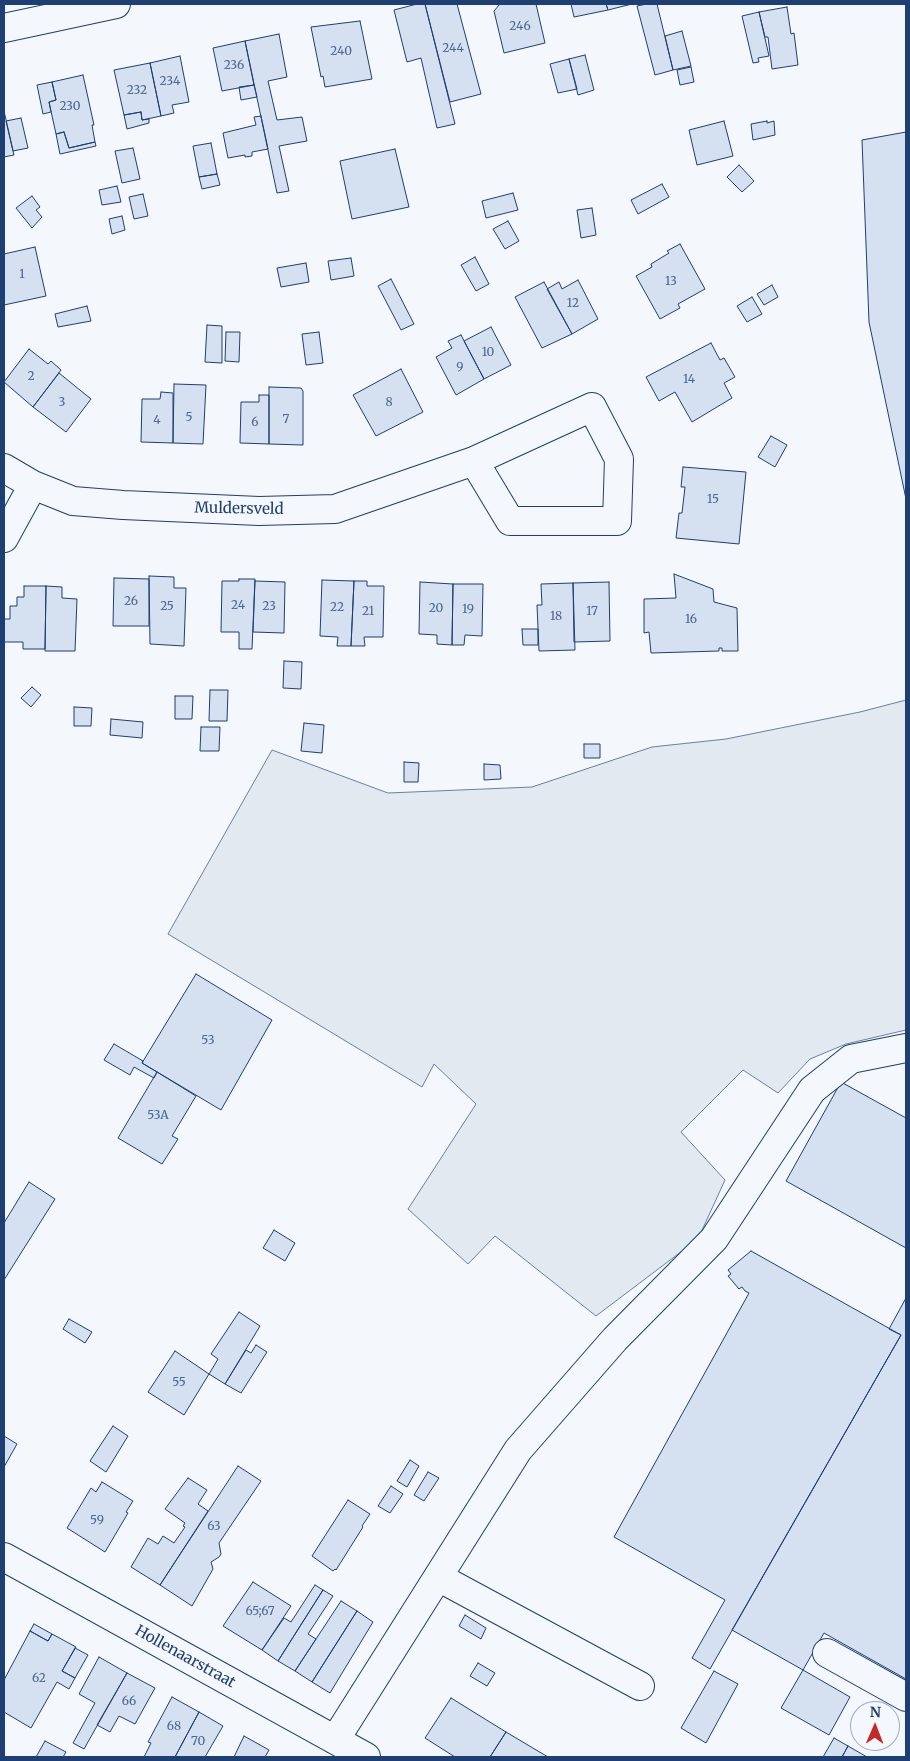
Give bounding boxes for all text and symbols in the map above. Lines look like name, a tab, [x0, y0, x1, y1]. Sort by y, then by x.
house number: 246	[509, 20, 531, 34]
house number: 244	[442, 42, 464, 56]
house number: 240	[330, 45, 352, 59]
house number: 236	[224, 59, 244, 73]
house number: 234	[160, 75, 180, 89]
house number: 232	[127, 84, 147, 98]
house number: 230	[59, 100, 81, 114]
house number: 1	[19, 268, 25, 282]
house number: 13	[665, 275, 677, 289]
house number: 12	[567, 297, 579, 311]
house number: 10	[482, 346, 494, 360]
house number: 9	[456, 361, 464, 375]
house number: 2	[27, 370, 35, 384]
house number: 14	[683, 373, 695, 387]
house number: 3	[59, 396, 65, 410]
house number: 8	[385, 396, 393, 410]
house number: 5	[185, 411, 193, 425]
house number: 7	[283, 413, 289, 427]
house number: 4	[153, 414, 161, 428]
house number: 6	[251, 416, 259, 430]
house number: 15	[707, 493, 719, 507]
street label: Muldersveld	[194, 499, 284, 519]
house number: 26	[124, 595, 138, 609]
house number: 24	[231, 599, 245, 613]
house number: 25	[160, 600, 174, 614]
house number: 23	[262, 600, 276, 614]
house number: 22	[330, 601, 344, 615]
house number: 20	[429, 602, 443, 616]
house number: 19	[462, 603, 474, 617]
house number: 21	[362, 605, 374, 619]
house number: 17	[586, 605, 598, 619]
house number: 18	[550, 610, 562, 624]
house number: 16	[685, 613, 697, 627]
house number: 53	[201, 1034, 215, 1048]
house number: 53A	[147, 1109, 169, 1123]
house number: 55	[172, 1376, 186, 1390]
house number: 59	[90, 1514, 104, 1528]
house number: 63	[207, 1520, 221, 1534]
house number: 65;67	[245, 1605, 275, 1619]
street label: Hollenaarstraat	[132, 1622, 238, 1692]
house number: 62	[32, 1672, 46, 1686]
house number: 66	[122, 1695, 136, 1709]
north arrow	[850, 1701, 900, 1751]
text: N	[870, 1703, 881, 1721]
house number: 68	[167, 1720, 181, 1734]
house number: 70	[191, 1735, 205, 1749]

